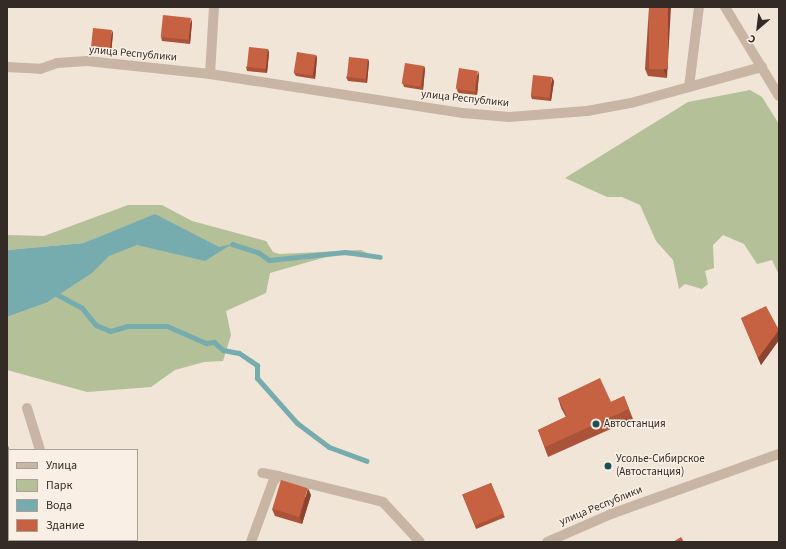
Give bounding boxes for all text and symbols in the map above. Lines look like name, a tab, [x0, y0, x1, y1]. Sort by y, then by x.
north arrow	[738, 8, 778, 48]
text: С	[746, 31, 758, 47]
street label: улица Республики	[88, 44, 178, 64]
street label: улица Республики	[420, 88, 510, 110]
place label: Автостанция	[604, 417, 666, 431]
marker: Автостанция	[591, 419, 601, 429]
legend	[8, 449, 138, 541]
place label: Усолье-Сибирское (Автостанция)	[616, 453, 705, 479]
text: Улица	[46, 457, 77, 474]
marker: Усолье-Сибирское (Автостанция)	[603, 461, 613, 471]
text: Парк	[46, 477, 72, 494]
street label: улица Республики	[558, 483, 644, 529]
text: Вода	[46, 497, 72, 514]
text: Здание	[46, 517, 85, 534]

